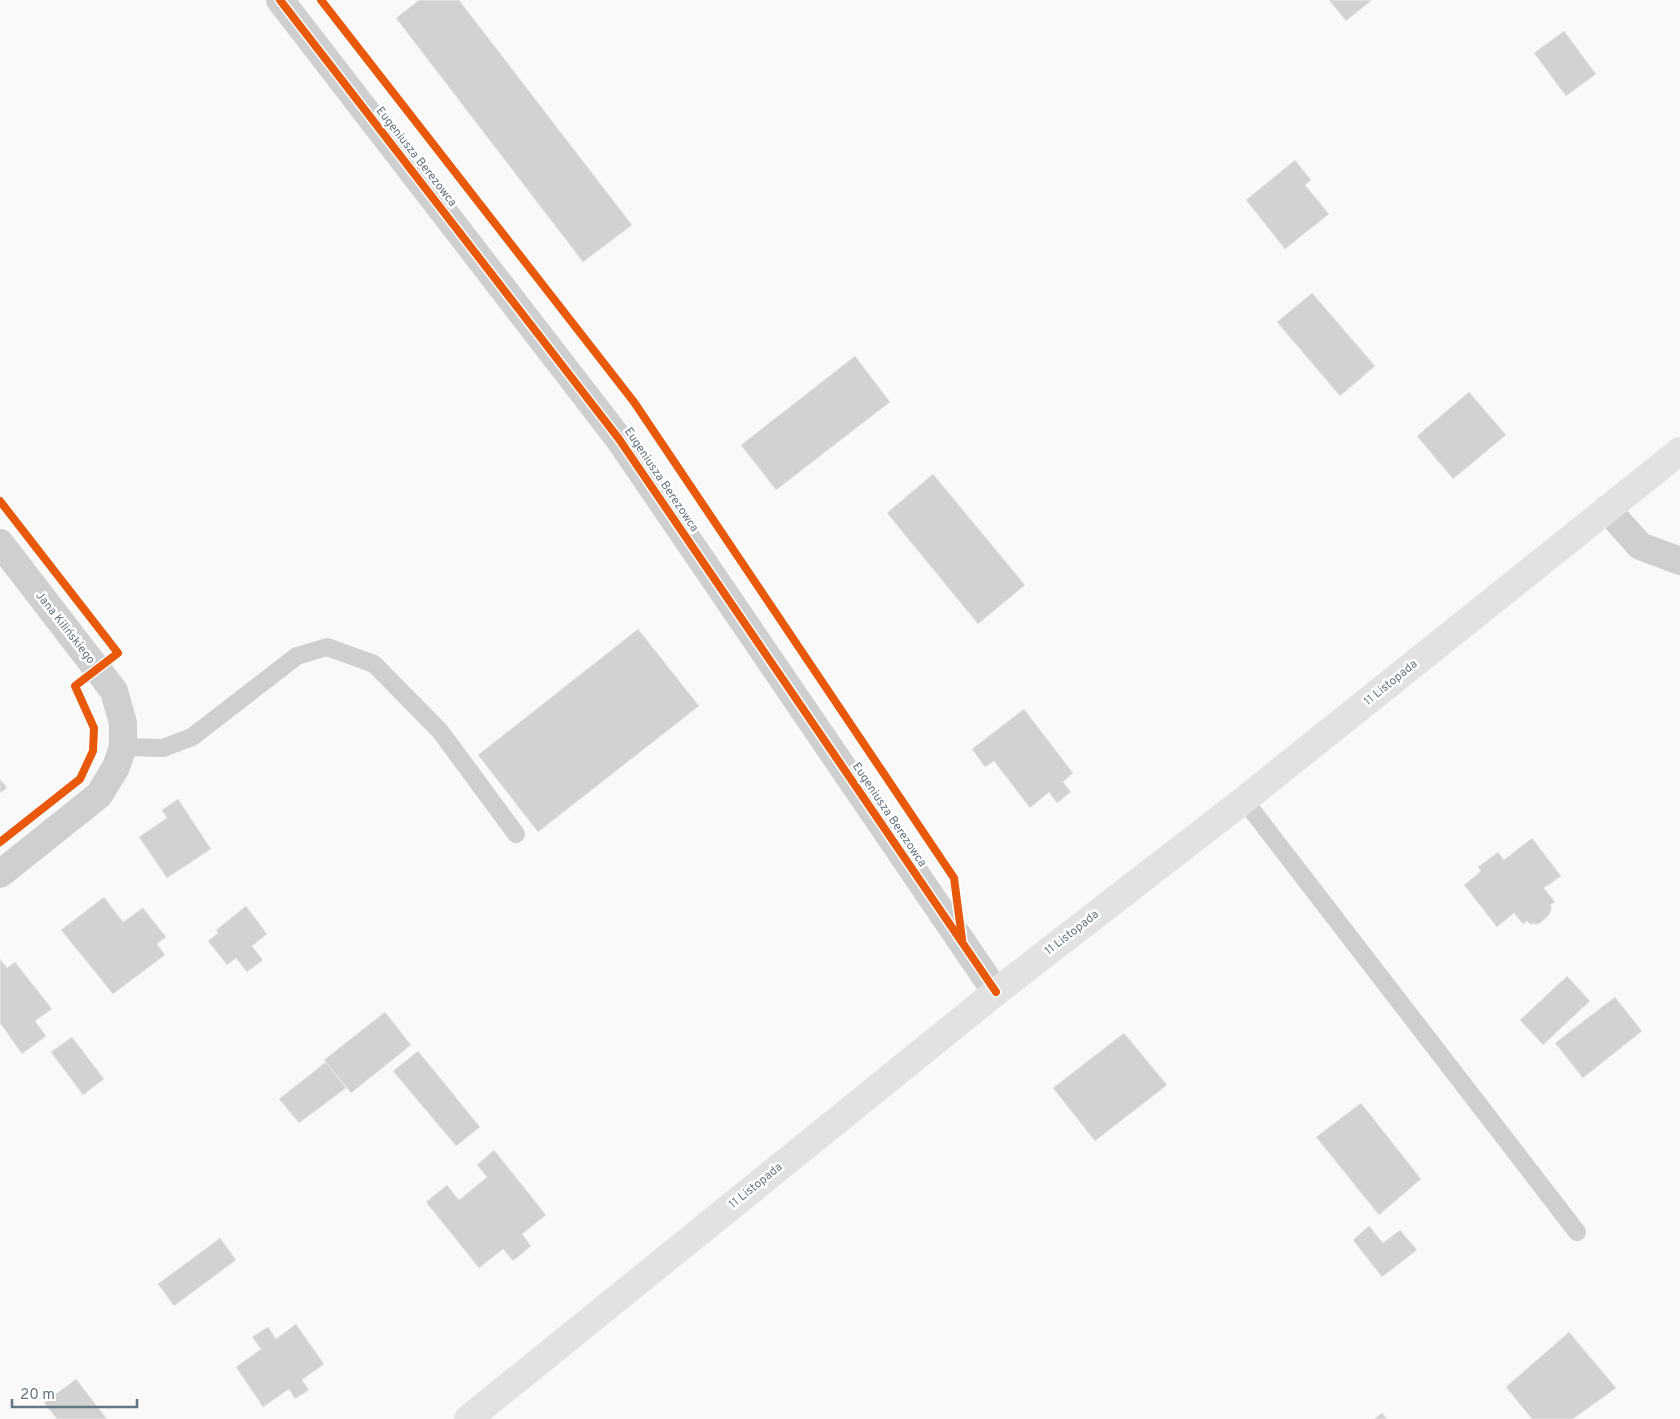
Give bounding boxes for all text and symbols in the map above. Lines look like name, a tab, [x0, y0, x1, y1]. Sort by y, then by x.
street label: Eugeniusza Berezowca	[372, 104, 460, 210]
street label: Eugeniusza Berezowca	[620, 425, 702, 535]
street label: Jana Kilińskiego	[32, 588, 99, 668]
street label: 11 Listopada	[1361, 656, 1421, 710]
street label: Eugeniusza Berezowca	[848, 760, 930, 870]
street label: 11 Listopada	[1042, 907, 1102, 959]
street label: 11 Listopada	[726, 1159, 786, 1213]
scale bar	[12, 1376, 138, 1408]
text: 20 m	[20, 1386, 55, 1405]

